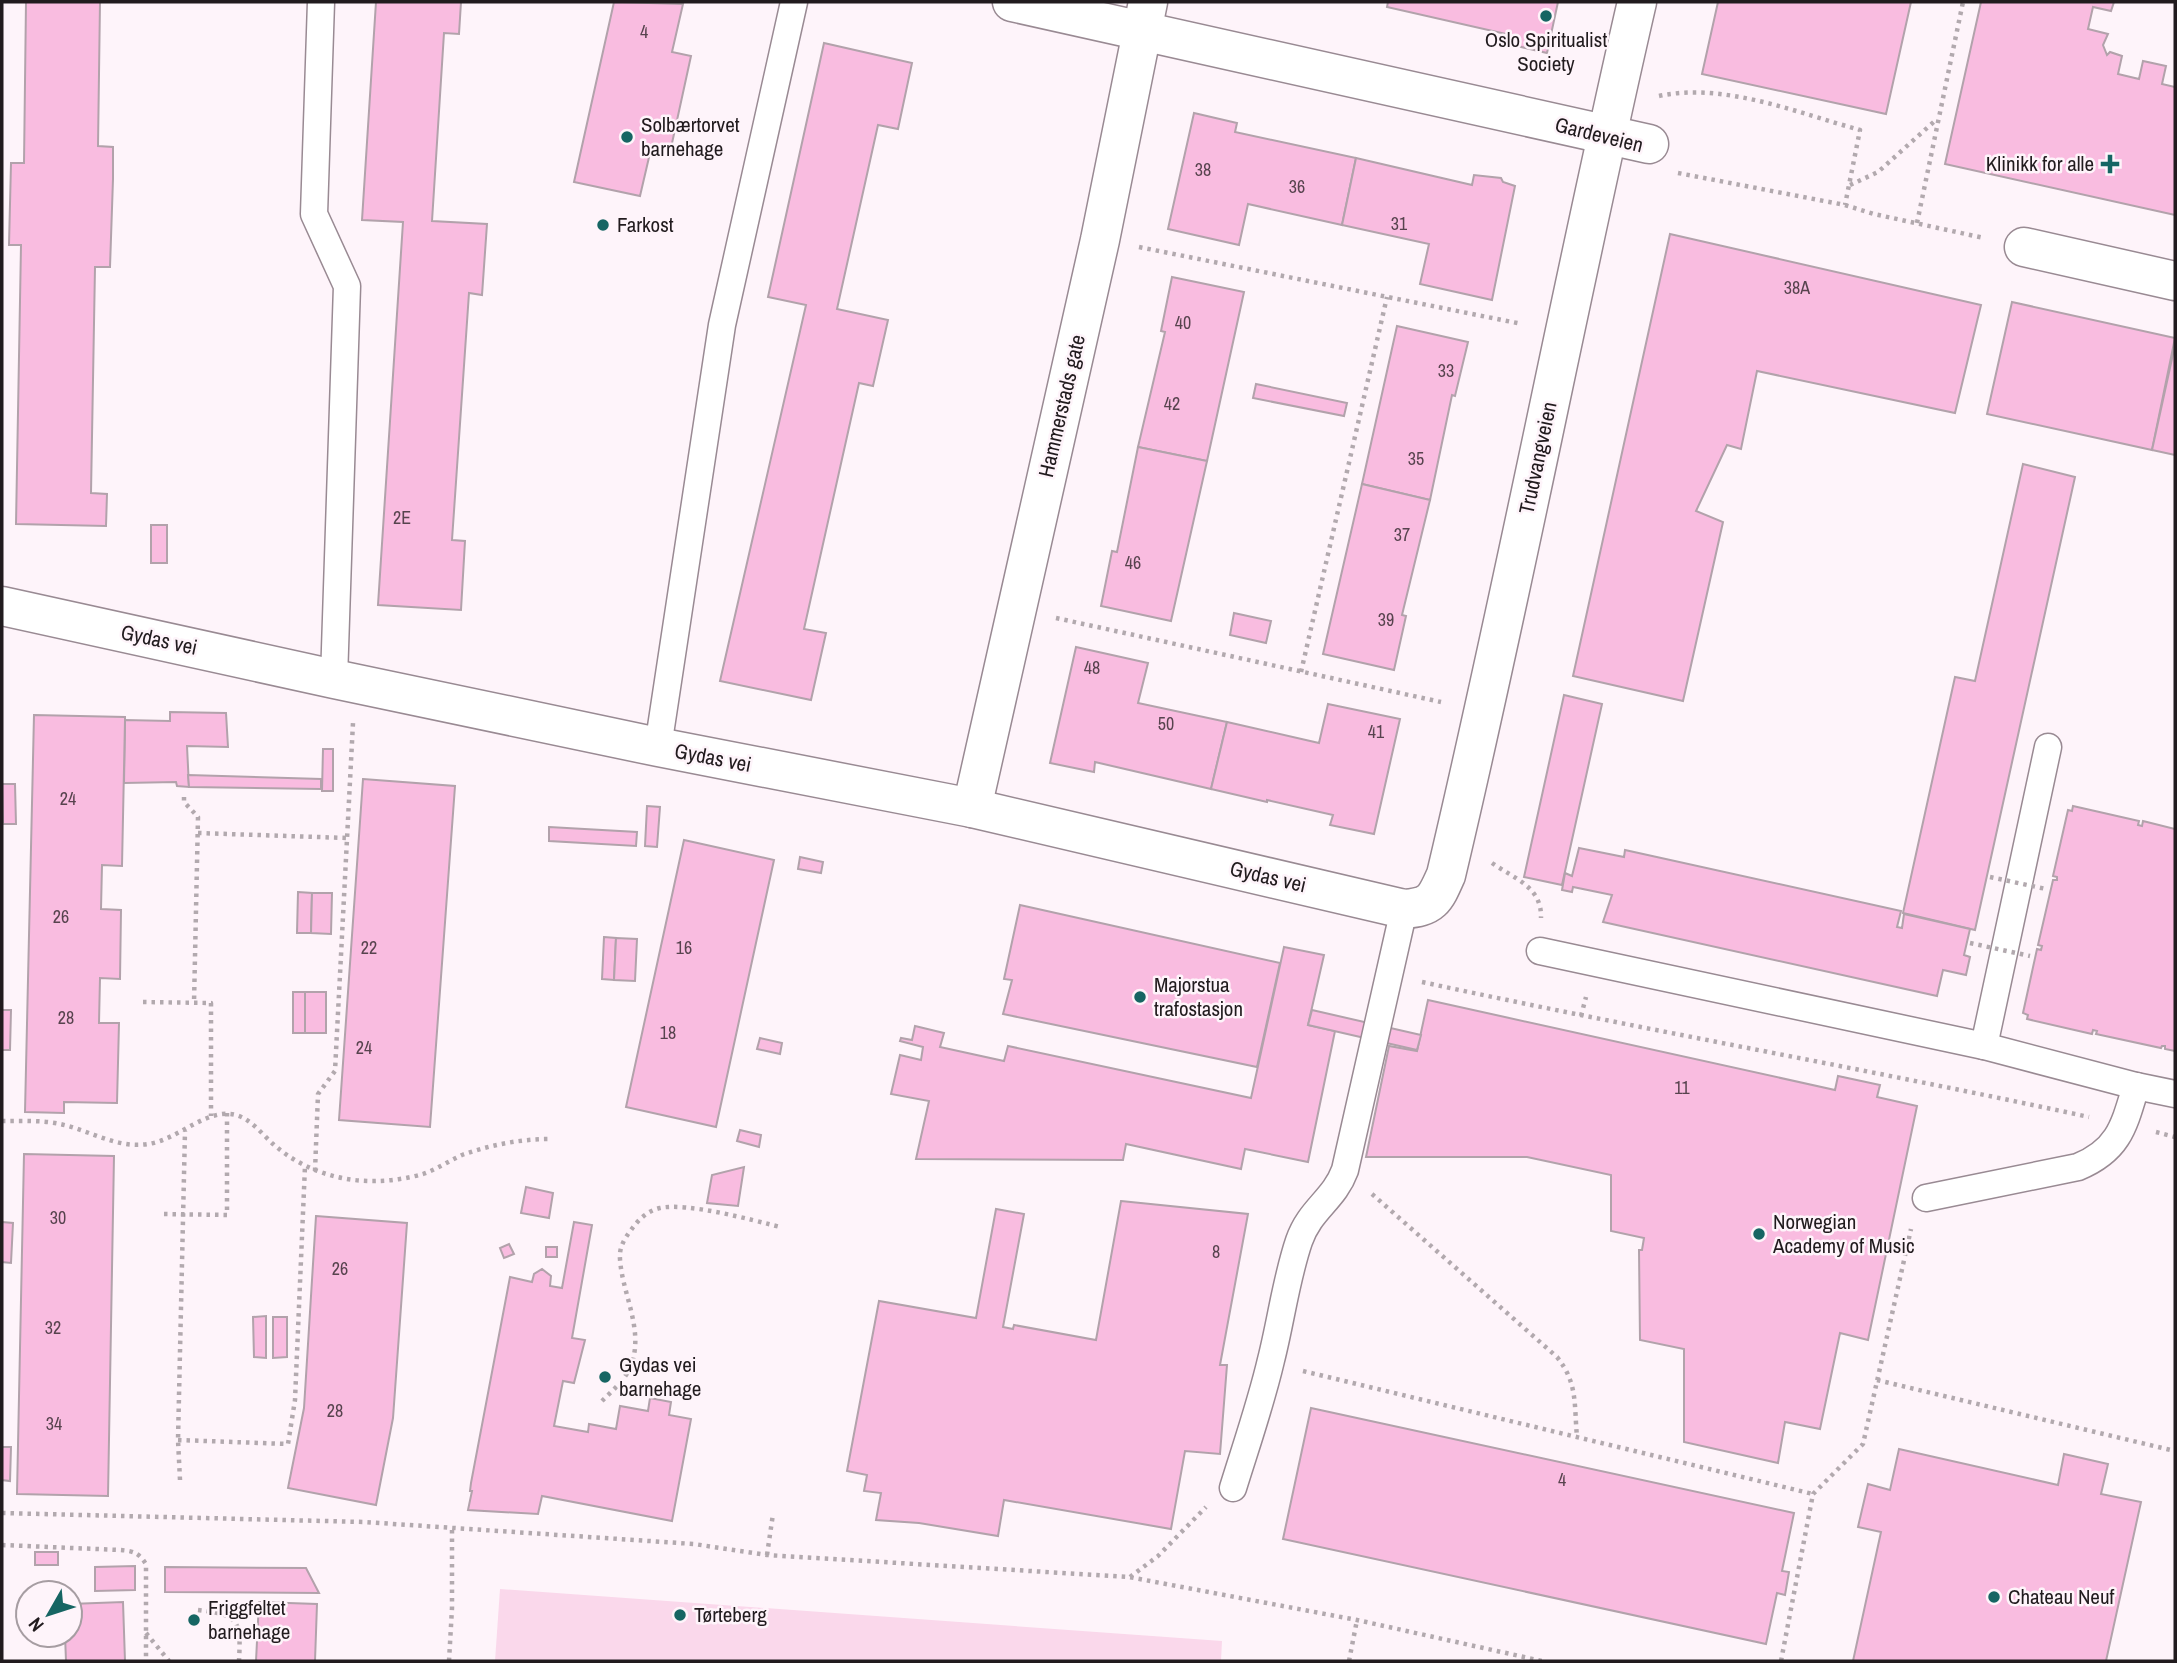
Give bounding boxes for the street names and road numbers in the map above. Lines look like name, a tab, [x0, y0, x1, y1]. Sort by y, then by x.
street label: Gardeveien	[1552, 110, 1646, 159]
street label: Hammerstads gate	[1031, 332, 1092, 480]
street label: Trudvangveien	[1511, 399, 1564, 517]
street label: Gydas vei	[118, 617, 200, 662]
street label: Gydas vei	[672, 736, 754, 779]
street label: Gydas vei	[1227, 854, 1309, 899]

